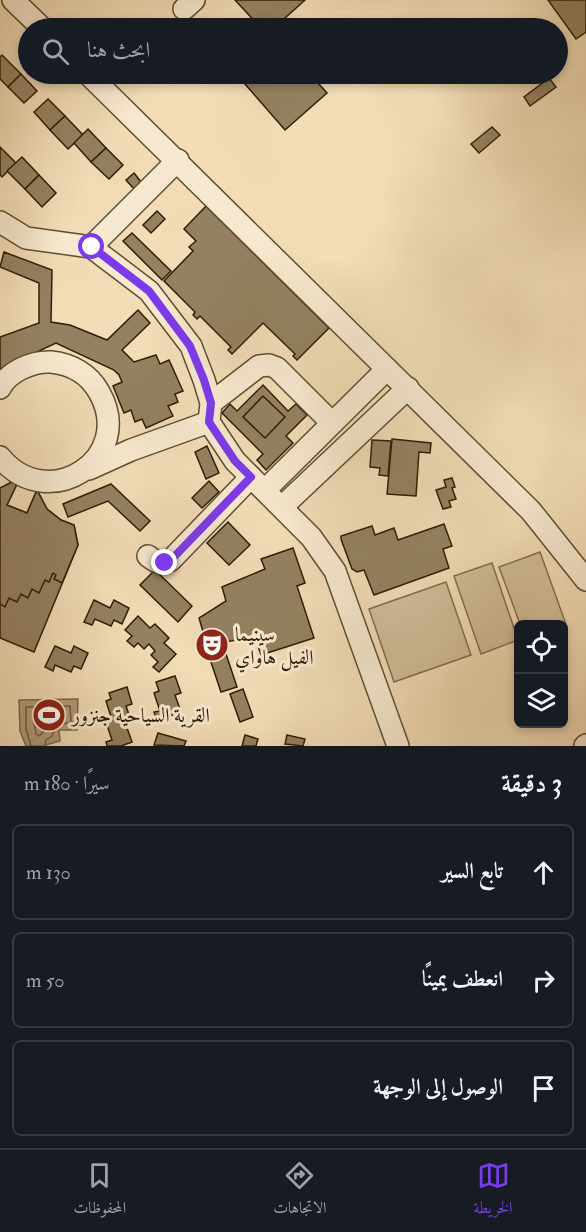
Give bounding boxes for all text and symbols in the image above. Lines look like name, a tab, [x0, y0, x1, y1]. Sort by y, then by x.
search box	[18, 18, 568, 84]
icon: search	[39, 35, 72, 68]
text: ابحث هنا	[87, 36, 150, 64]
route start	[78, 233, 104, 259]
route end	[151, 549, 177, 575]
map controls	[514, 620, 568, 728]
button: locate	[514, 620, 568, 674]
place label: سينيما الفيل هاواي	[235, 622, 314, 673]
theatre icon: سينيما الفيل هاواي	[194, 627, 230, 663]
button: layers	[514, 674, 568, 728]
sports icon: القرية السياحية جنزور	[31, 697, 67, 733]
place label: القرية السياحية جنزور	[70, 703, 210, 728]
text: 3 دقيقة	[501, 768, 562, 800]
text: سيرًا · 180 m	[24, 771, 110, 796]
icon: ahead	[527, 856, 560, 889]
text: تابع السير	[441, 857, 503, 885]
text: 130 m	[26, 860, 71, 885]
icon: right	[527, 964, 560, 997]
text: انعطف يمينًا	[422, 965, 503, 993]
text: 50 m	[26, 968, 65, 993]
icon: arrive	[527, 1072, 560, 1105]
text: الوصول إلى الوجهة	[373, 1073, 503, 1101]
tab: المحفوظات	[74, 1159, 126, 1223]
tab: الاتجاهات	[273, 1159, 327, 1223]
tab: الخريطة	[474, 1159, 513, 1223]

